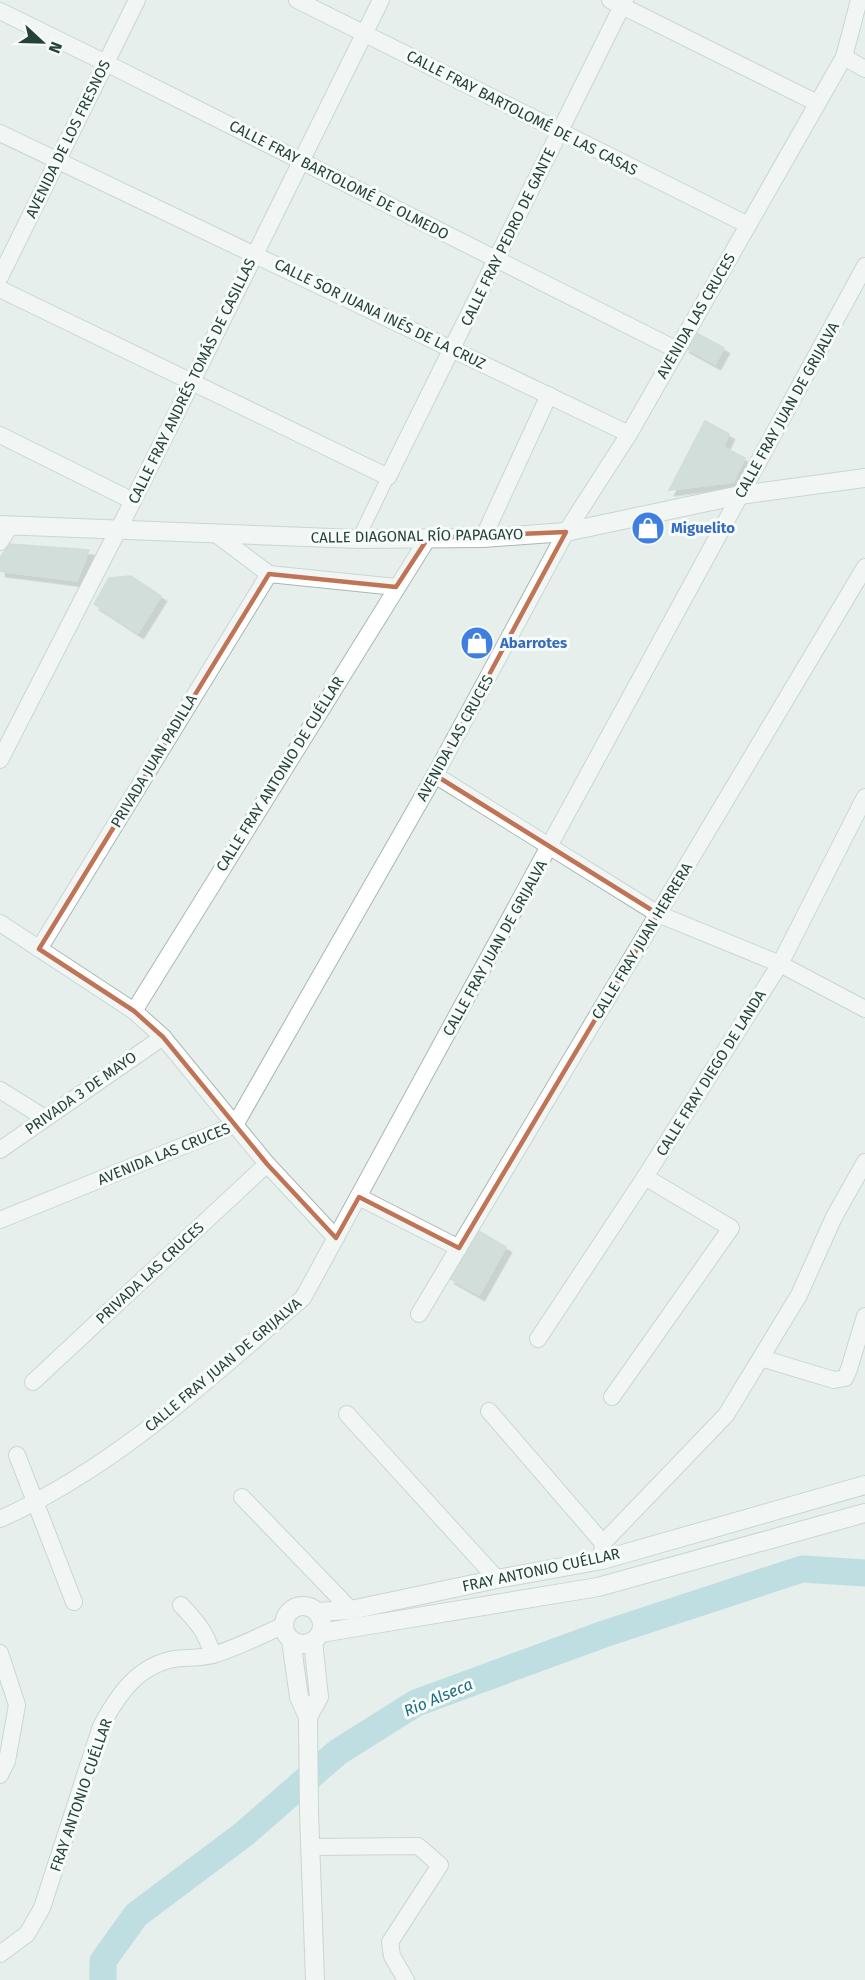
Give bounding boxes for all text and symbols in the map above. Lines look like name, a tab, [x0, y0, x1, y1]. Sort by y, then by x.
north arrow	[12, 12, 72, 72]
text: N	[45, 39, 66, 56]
street label: CALLE FRAY BARTOLOMÉ DE LAS CASAS	[403, 47, 641, 179]
street label: AVENIDA DE LOS FRESNOS	[22, 57, 114, 221]
street label: CALLE FRAY BARTOLOMÉ DE OLMEDO	[226, 117, 452, 243]
street label: CALLE FRAY PEDRO DE GANTE	[457, 145, 559, 329]
street label: AVENIDA LAS CRUCES	[653, 250, 739, 382]
street label: CALLE FRAY ANDRÉS TOMÁS DE CASILLAS	[125, 255, 259, 507]
street label: CALLE SOR JUANA INÉS DE LA CRUZ	[271, 255, 489, 373]
street label: CALLE FRAY JUAN DE GRIJALVA	[731, 318, 843, 501]
shop icon: Miguelito	[630, 510, 666, 546]
place label: Miguelito	[671, 519, 735, 537]
street label: CALLE DIAGONAL RÍO PAPAGAYO	[311, 525, 523, 547]
shop icon: Abarrotes	[459, 625, 495, 661]
place label: Abarrotes	[499, 634, 567, 652]
street label: AVENIDA LAS CRUCES	[413, 672, 497, 804]
street label: CALLE FRAY ANTONIO DE CUÉLLAR	[212, 673, 348, 875]
street label: PRIVADA JUAN PADILLA	[107, 691, 201, 831]
street label: CALLE FRAY JUAN DE GRIJALVA	[439, 856, 551, 1039]
street label: CALLE FRAY JUAN HERRERA	[588, 859, 696, 1023]
street label: CALLE FRAY DIEGO DE LANDA	[652, 986, 770, 1159]
street label: PRIVADA 3 DE MAYO	[22, 1048, 140, 1138]
street label: AVENIDA LAS CRUCES	[95, 1119, 233, 1189]
street label: PRIVADA LAS CRUCES	[92, 1218, 208, 1328]
street label: CALLE FRAY JUAN DE GRIJALVA	[141, 1294, 305, 1436]
street label: FRAY ANTONIO CUÉLLAR	[460, 1544, 622, 1596]
water label: Rio Alseca	[401, 1674, 476, 1720]
street label: FRAY ANTONIO CUÉLLAR	[46, 1716, 116, 1874]

